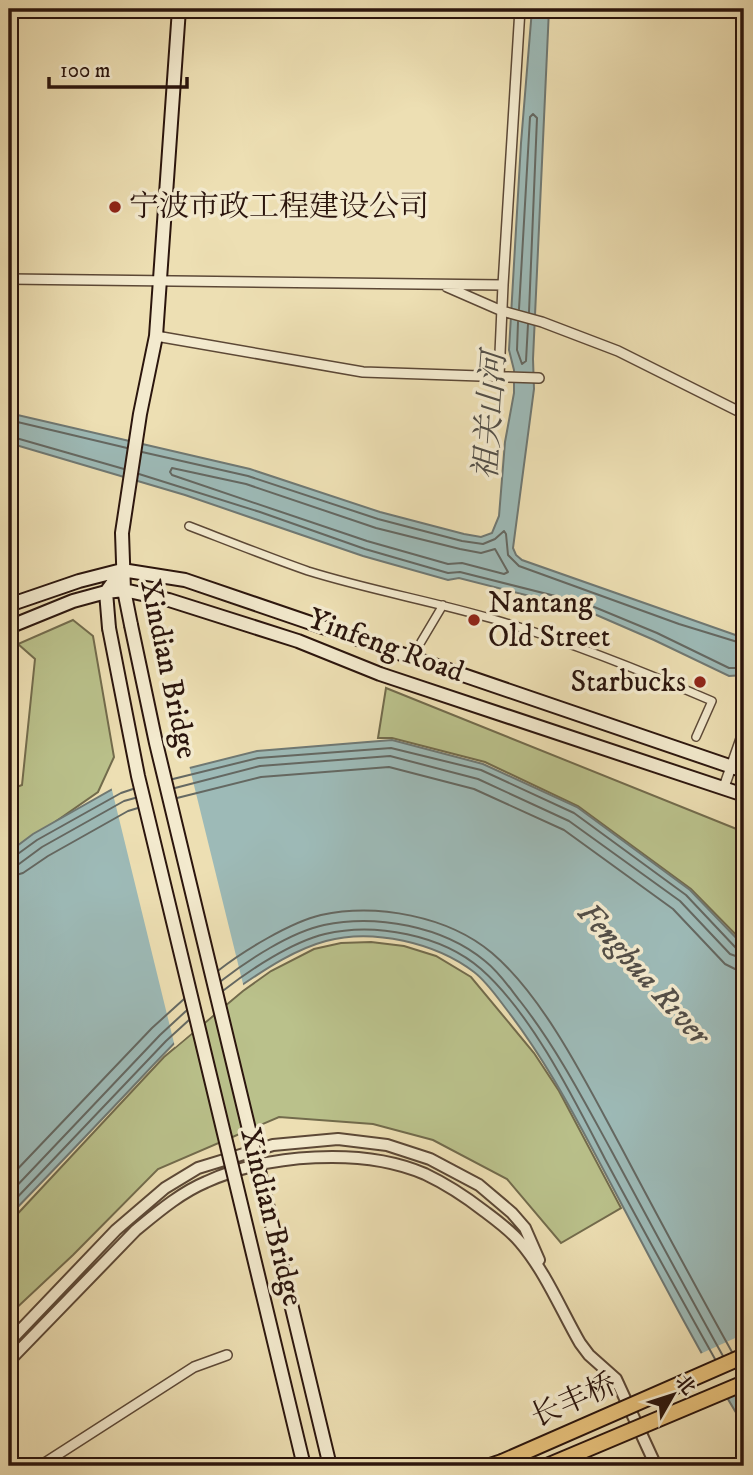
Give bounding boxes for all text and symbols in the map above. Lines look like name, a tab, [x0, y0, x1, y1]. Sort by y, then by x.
scale bar	[49, 46, 187, 90]
text: 100 m	[60, 58, 111, 84]
place label: 宁波市政工程建设公司	[129, 189, 429, 226]
marker: 宁波市政工程建设公司	[107, 199, 123, 215]
water label: 祖关山河	[467, 346, 516, 481]
street label: Xindian Bridge	[131, 576, 205, 762]
place label: Nantang Old Street	[488, 585, 610, 656]
street label: Yinfeng Road	[303, 601, 469, 691]
marker: Nantang Old Street	[466, 612, 482, 628]
place label: Starbucks	[570, 664, 686, 701]
marker: Starbucks	[692, 674, 708, 690]
water label: Fenghua Rıver	[568, 894, 720, 1056]
street label: Xindian Bridge	[231, 1124, 311, 1310]
north arrow	[638, 1360, 708, 1430]
street label: 长丰桥	[525, 1366, 623, 1436]
text: 北	[670, 1371, 700, 1400]

